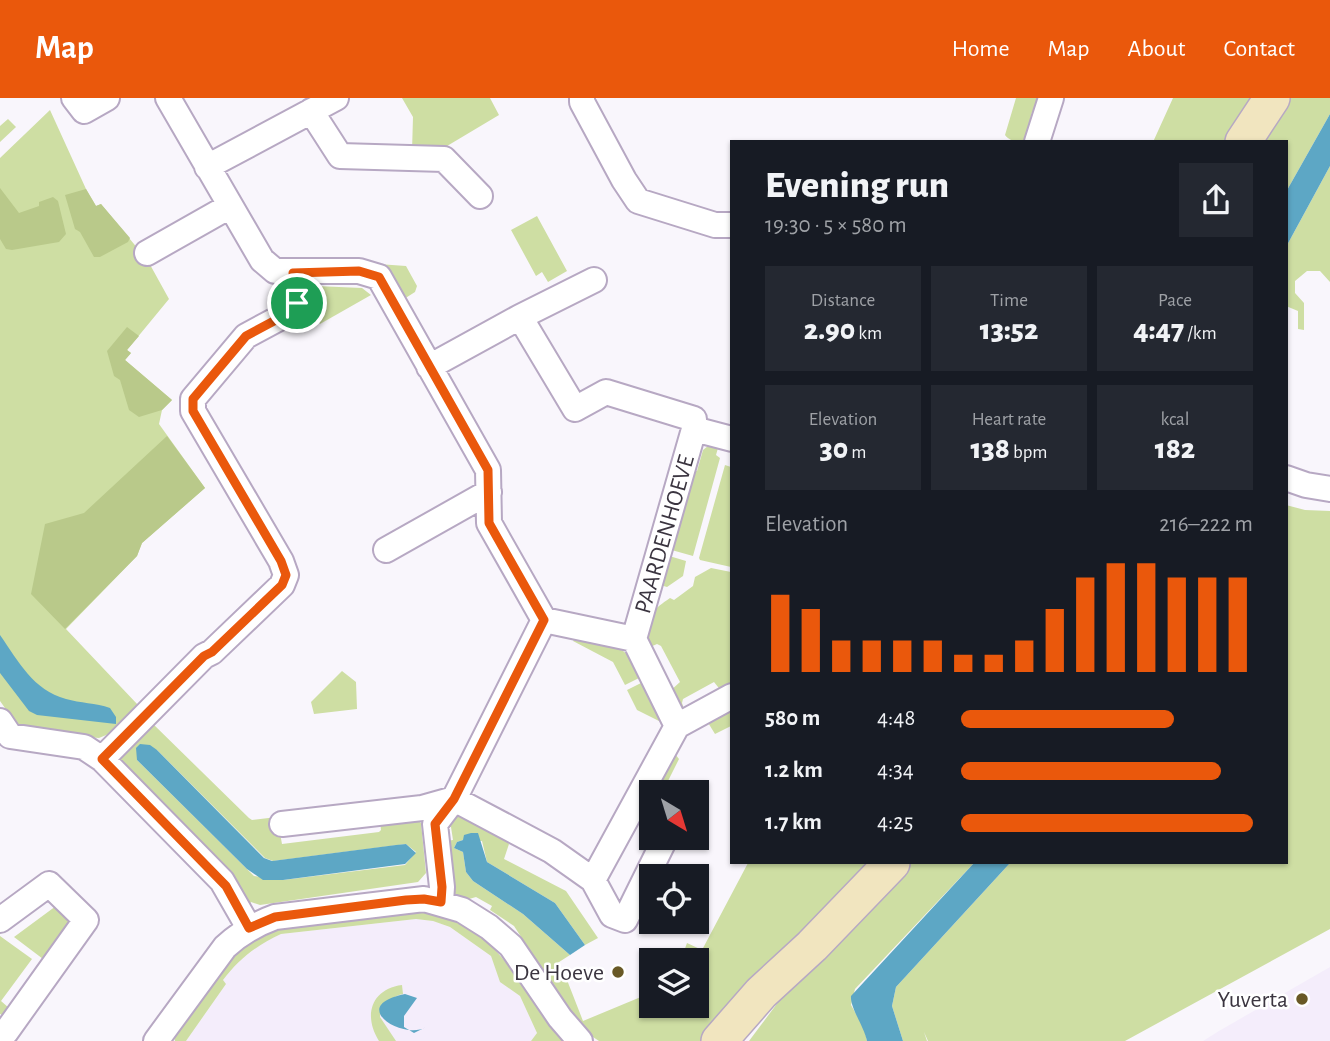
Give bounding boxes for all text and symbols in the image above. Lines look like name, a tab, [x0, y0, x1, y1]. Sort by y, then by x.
text: Map	[35, 32, 94, 65]
text: Home	[952, 37, 1010, 61]
text: Map	[1048, 37, 1090, 61]
text: About	[1128, 37, 1185, 61]
text: Contact	[1223, 37, 1295, 61]
button: share	[1179, 163, 1253, 237]
text: Evening run	[765, 167, 949, 205]
text: 19:30 · 5 × 580 m	[765, 214, 907, 237]
pin	[267, 273, 327, 333]
icon: arrive	[278, 284, 316, 322]
text: Distance	[811, 291, 875, 310]
text: Time	[990, 291, 1028, 310]
text: Pace	[1158, 291, 1192, 310]
text: 2.90	[804, 315, 855, 345]
text: 13:52	[980, 315, 1038, 345]
text: 4:47	[1133, 315, 1184, 345]
text: km	[855, 324, 882, 343]
text: /km	[1184, 324, 1217, 343]
text: Elevation	[809, 410, 877, 429]
text: Heart rate	[972, 410, 1046, 429]
text: kcal	[1161, 410, 1189, 429]
text: 30	[819, 434, 848, 464]
text: 138	[971, 434, 1010, 464]
text: 182	[1155, 434, 1195, 464]
text: m	[848, 443, 867, 462]
text: bpm	[1010, 443, 1047, 462]
street label: PAARDENHOEVE	[631, 452, 699, 616]
text: Elevation	[765, 513, 848, 536]
text: 216–222 m	[1159, 513, 1253, 536]
text: 580 m	[765, 707, 820, 730]
text: 4:48	[877, 707, 915, 730]
text: 1.2 km	[765, 759, 823, 782]
text: 4:34	[877, 759, 914, 782]
north arrow	[639, 780, 709, 850]
map controls	[639, 780, 709, 1018]
text: 1.7 km	[765, 811, 822, 834]
text: 4:25	[877, 811, 913, 834]
button: locate	[639, 864, 709, 934]
button: layers	[639, 948, 709, 1018]
place label: De Hoeve	[514, 961, 604, 985]
marker: De Hoeve	[610, 964, 626, 980]
place label: Yuverta	[1218, 988, 1288, 1012]
marker: Yuverta	[1294, 991, 1310, 1007]

